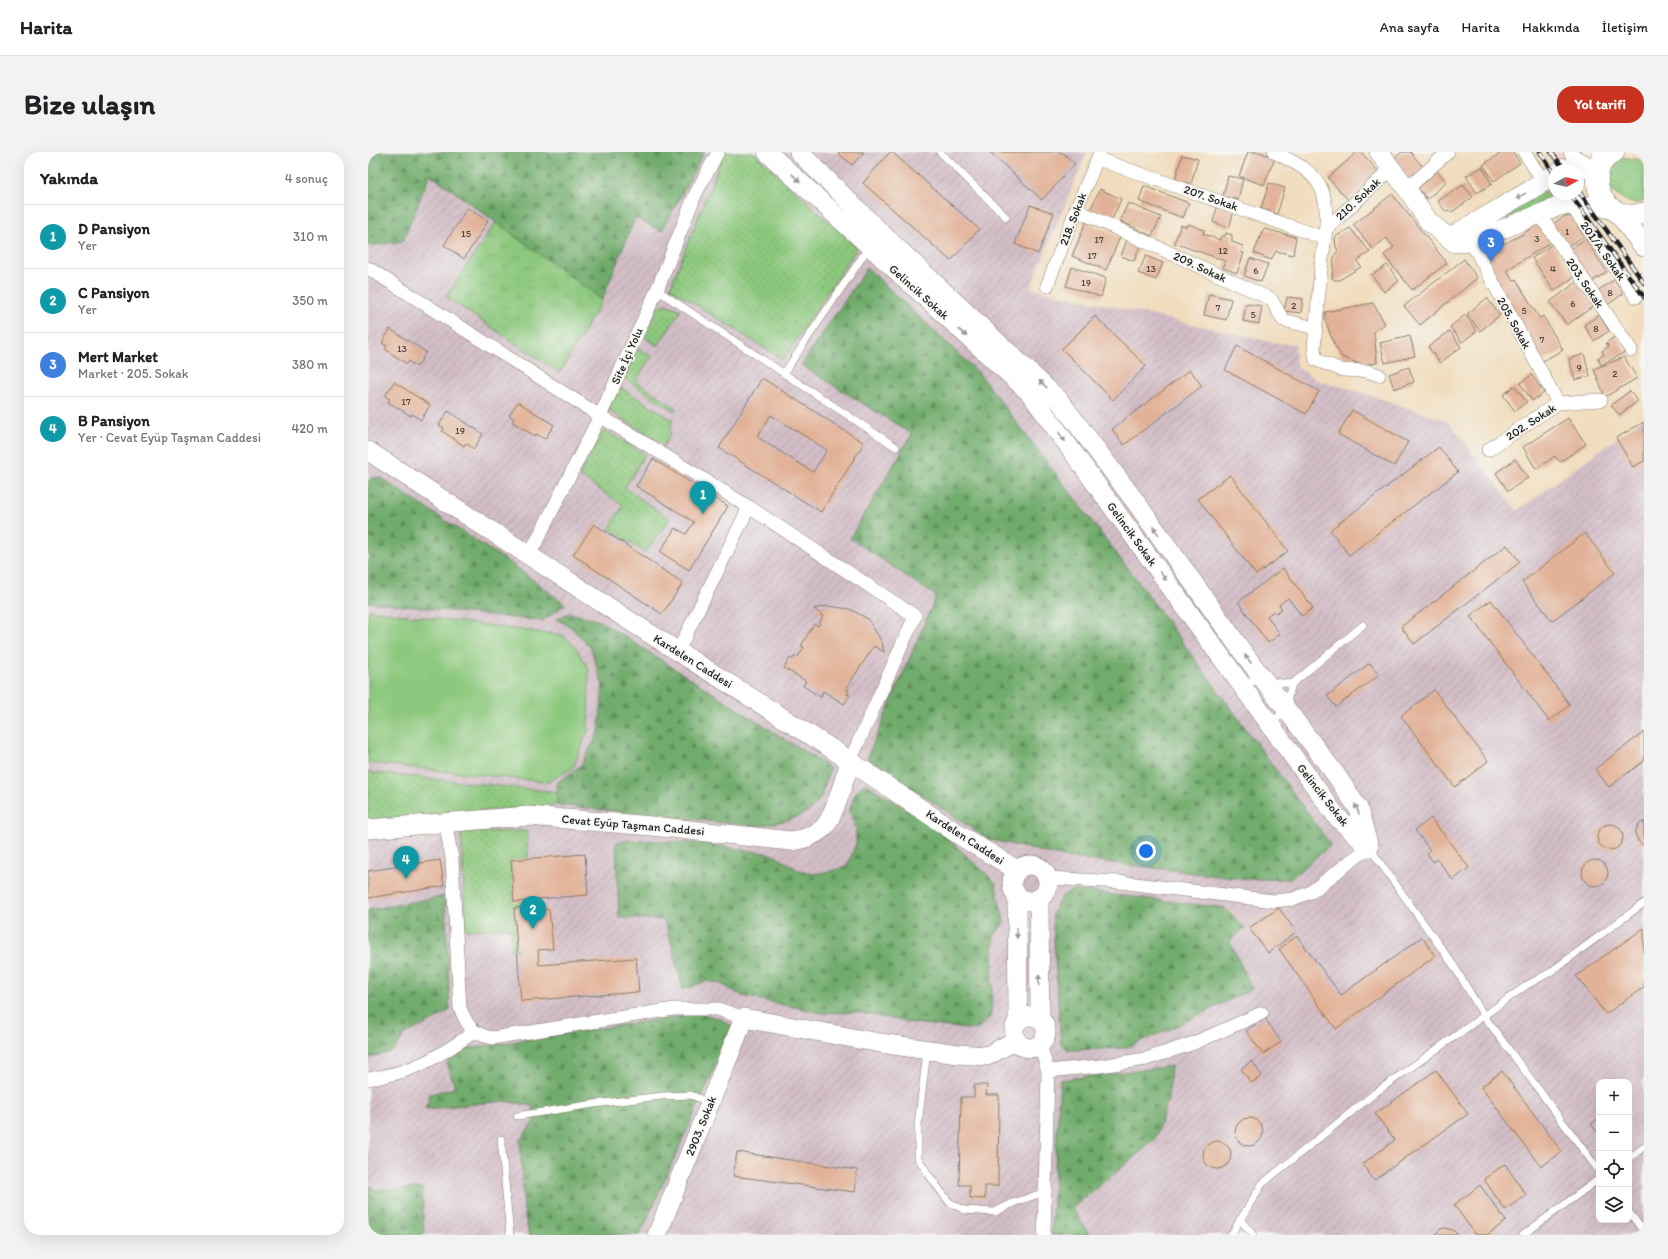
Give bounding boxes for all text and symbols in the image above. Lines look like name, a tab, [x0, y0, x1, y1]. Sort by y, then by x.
text: Harita	[20, 16, 72, 39]
text: Ana sayfa	[1380, 19, 1439, 36]
text: Harita	[1461, 19, 1500, 36]
text: Hakkında	[1522, 19, 1580, 36]
text: İletişim	[1602, 19, 1648, 36]
button: Yol tarifi	[1557, 86, 1644, 123]
text: Bize ulaşın	[24, 87, 155, 121]
north arrow	[1548, 164, 1584, 200]
text: Yakında	[40, 168, 98, 188]
text: 4 sonuç	[285, 171, 328, 186]
one-way arrow	[790, 174, 801, 183]
street label: 210. Sokak	[1333, 175, 1383, 223]
street label: 207. Sokak	[1182, 182, 1240, 214]
street label: 218. Sokak	[1057, 191, 1089, 247]
one-way arrow	[1515, 192, 1527, 199]
street label: 201/A. Sokak	[1578, 219, 1628, 283]
text: D Pansiyon	[78, 220, 150, 238]
house number: 1	[1565, 225, 1570, 238]
house number: 15	[461, 227, 471, 240]
text: 1	[50, 229, 56, 244]
text: 310 m	[293, 229, 328, 244]
pin: 3	[1478, 229, 1504, 262]
house number: 3	[1534, 232, 1540, 245]
house number: 17	[1094, 233, 1104, 246]
text: Yer	[78, 238, 97, 253]
house number: 12	[1218, 244, 1229, 257]
house number: 17	[1087, 249, 1097, 262]
street label: 209. Sokak	[1171, 249, 1229, 285]
street label: 203. Sokak	[1563, 255, 1607, 311]
street label: Gelincik Sokak	[886, 262, 952, 323]
house number: 13	[1146, 262, 1157, 275]
house number: 4	[1550, 262, 1556, 275]
house number: 6	[1253, 264, 1259, 277]
house number: 19	[1081, 276, 1091, 289]
text: C Pansiyon	[78, 284, 150, 302]
house number: 8	[1607, 286, 1613, 299]
text: 2	[50, 293, 56, 308]
text: 350 m	[292, 293, 328, 308]
street label: 205. Sokak	[1494, 295, 1534, 351]
house number: 6	[1570, 297, 1576, 310]
house number: 2	[1291, 299, 1297, 312]
house number: 7	[1216, 301, 1221, 314]
text: Yer	[78, 302, 97, 317]
house number: 5	[1521, 304, 1527, 317]
house number: 5	[1250, 308, 1256, 321]
house number: 8	[1593, 322, 1599, 335]
street label: Site İçi Yolu	[608, 325, 646, 387]
one-way arrow	[958, 328, 969, 337]
house number: 7	[1540, 333, 1545, 346]
house number: 13	[397, 342, 408, 355]
text: Mert Market	[78, 348, 158, 366]
text: 3	[49, 357, 57, 372]
text: 380 m	[292, 357, 328, 372]
house number: 9	[1576, 361, 1582, 374]
text: Market · 205. Sokak	[78, 366, 188, 381]
house number: 2	[1612, 367, 1618, 380]
one-way arrow	[1038, 379, 1048, 389]
house number: 17	[401, 395, 411, 408]
street label: 202. Sokak	[1503, 401, 1559, 443]
text: B Pansiyon	[78, 412, 150, 430]
text: 4	[49, 421, 57, 436]
text: 420 m	[291, 421, 328, 436]
house number: 19	[455, 424, 465, 437]
text: Yer · Cevat Eyüp Taşman Caddesi	[78, 430, 261, 445]
one-way arrow	[1058, 432, 1066, 442]
pin: 1	[690, 481, 716, 514]
street label: Gelincik Sokak	[1104, 499, 1160, 569]
one-way arrow	[1152, 525, 1160, 536]
one-way arrow	[1159, 571, 1167, 582]
street label: Kardelen Caddesi	[651, 631, 735, 691]
one-way arrow	[1244, 654, 1252, 665]
street label: Gelincik Sokak	[1294, 761, 1352, 830]
one-way arrow	[1354, 803, 1360, 815]
street label: Kardelen Caddesi	[923, 806, 1007, 868]
street label: Cevat Eyüp Taşman Caddesi	[561, 812, 705, 838]
your location	[1136, 841, 1156, 861]
pin: 4	[393, 846, 419, 879]
pin: 2	[520, 896, 546, 929]
one-way arrow	[1014, 927, 1020, 940]
one-way arrow	[1036, 974, 1043, 986]
map controls	[1596, 1079, 1632, 1223]
button: +	[1596, 1079, 1632, 1115]
street label: 2903. Sokak	[683, 1094, 719, 1158]
button: −	[1596, 1115, 1632, 1151]
button: locate	[1596, 1151, 1632, 1187]
button: layers	[1596, 1187, 1632, 1223]

